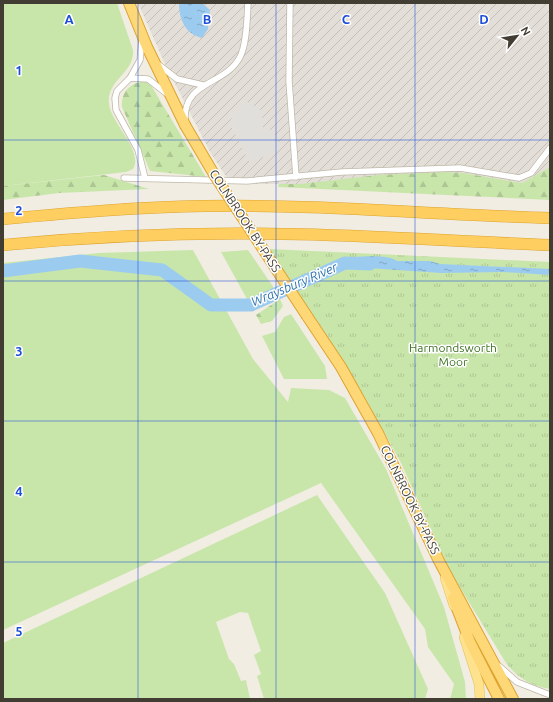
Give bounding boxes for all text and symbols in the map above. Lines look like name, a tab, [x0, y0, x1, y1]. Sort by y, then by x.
text: A	[64, 12, 74, 26]
text: B	[203, 12, 212, 26]
text: C	[342, 12, 351, 26]
text: D	[479, 12, 489, 26]
north arrow	[497, 16, 537, 56]
text: N	[518, 24, 533, 38]
text: 1	[15, 63, 23, 77]
street label: COLNBROOK BY-PASS	[207, 167, 283, 274]
text: 2	[15, 203, 23, 217]
water label: Wraysbury River	[249, 259, 340, 308]
park label: Harmondsworth Moor	[409, 341, 497, 368]
text: 3	[15, 344, 23, 358]
street label: COLNBROOK BY-PASS	[378, 443, 443, 556]
text: 4	[15, 484, 23, 498]
text: 5	[15, 624, 23, 638]

